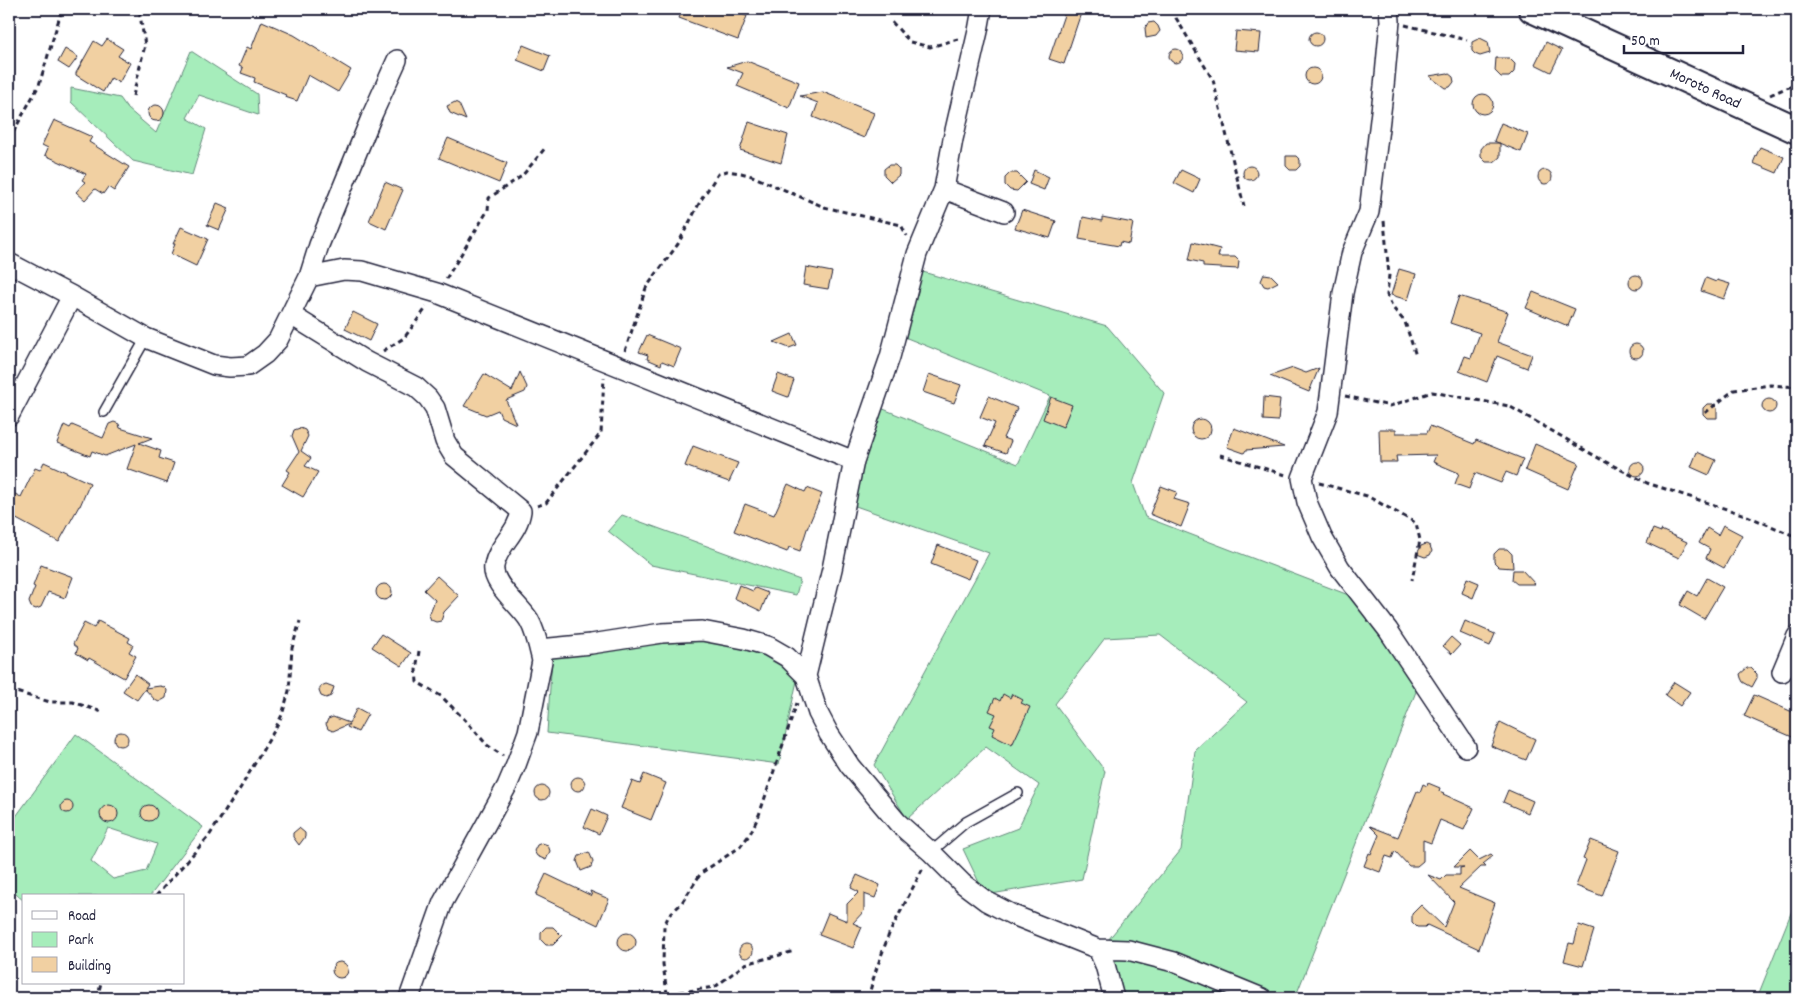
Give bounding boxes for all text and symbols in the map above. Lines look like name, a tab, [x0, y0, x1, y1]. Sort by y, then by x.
scale bar	[1624, 22, 1742, 54]
text: 50 m	[1631, 31, 1660, 53]
street label: Moroto Road	[1666, 63, 1744, 116]
legend	[22, 894, 185, 984]
text: Road	[68, 906, 96, 928]
text: Park	[68, 930, 94, 952]
text: Building	[68, 956, 111, 978]

